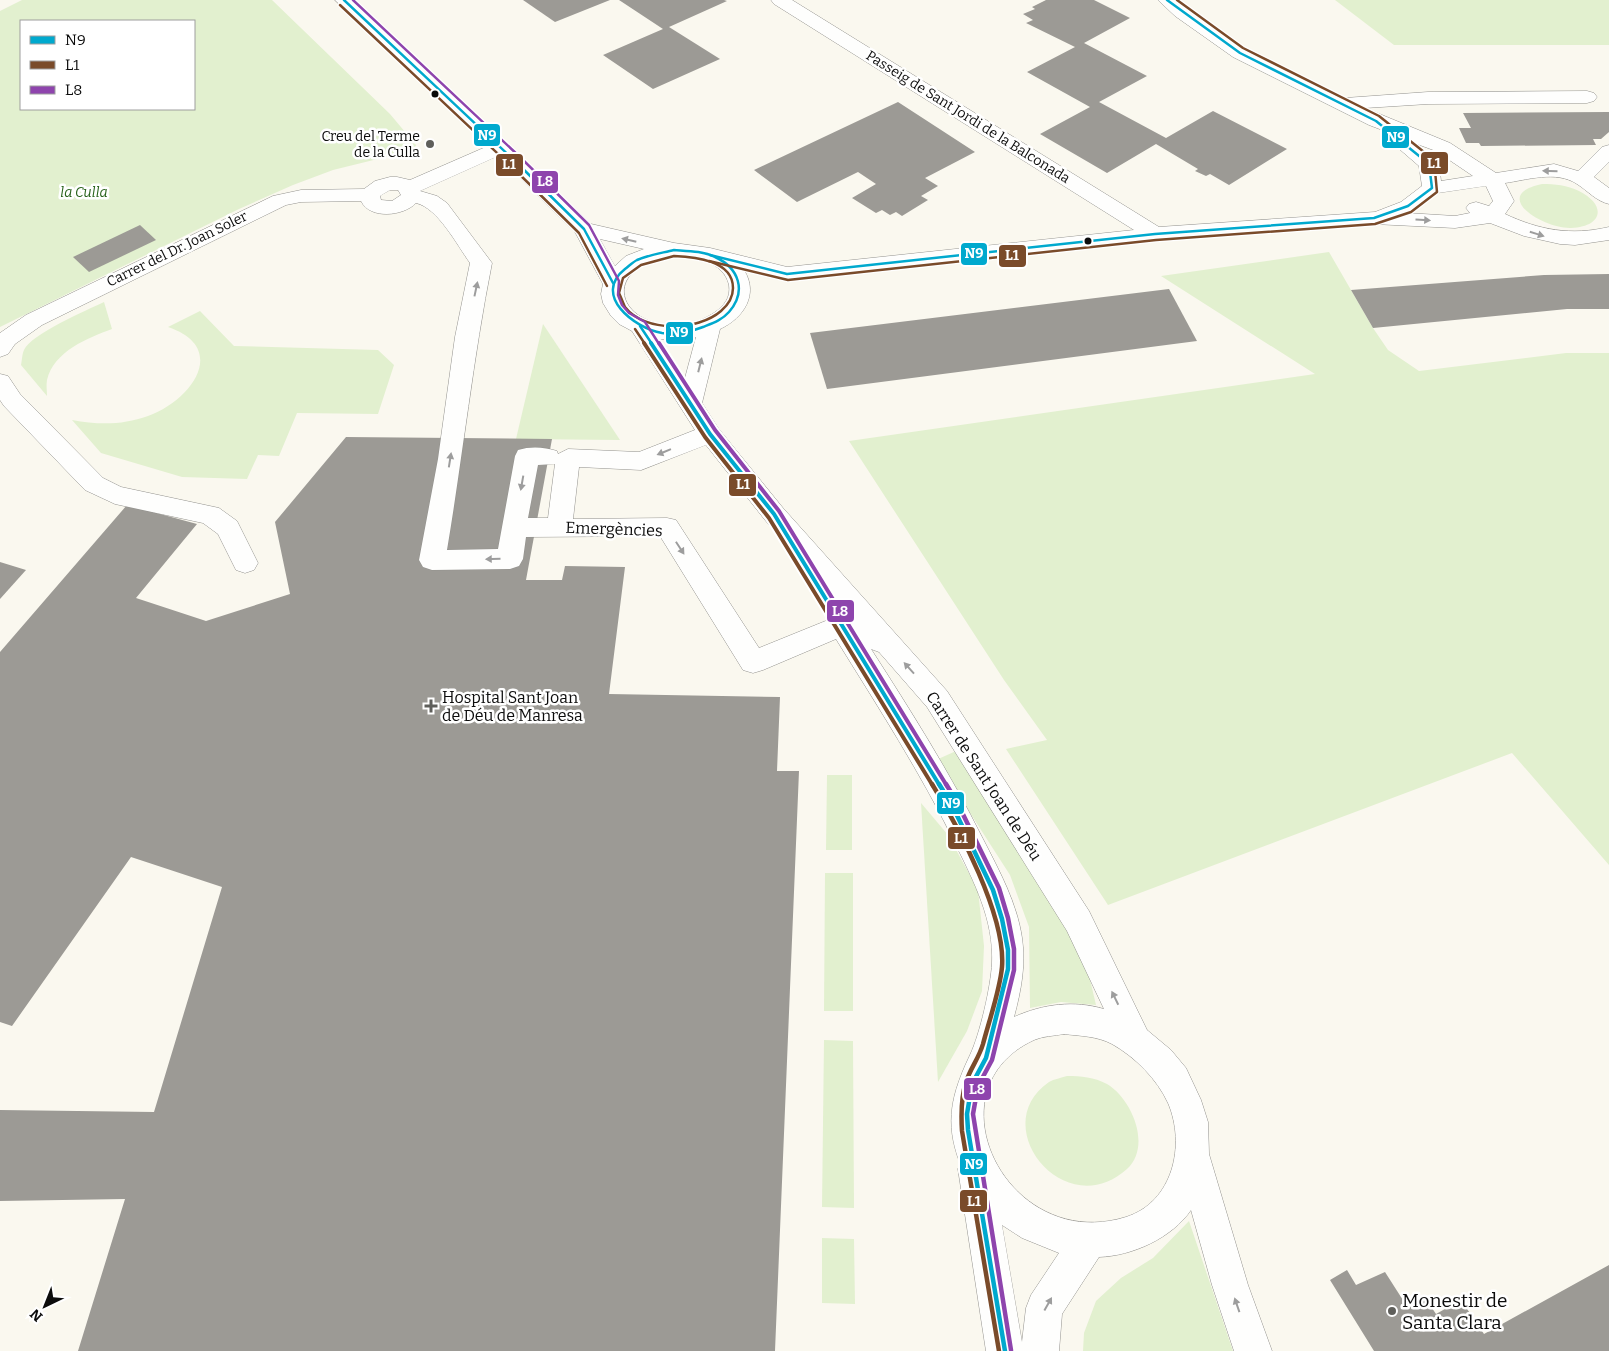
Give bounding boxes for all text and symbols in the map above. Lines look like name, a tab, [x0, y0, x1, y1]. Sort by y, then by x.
legend	[20, 20, 195, 110]
text: N9	[65, 31, 86, 49]
street label: Passeig de Sant Jordi de la Balconada	[863, 47, 1073, 187]
text: L1	[65, 56, 79, 74]
text: L8	[65, 81, 82, 99]
unlabelled marker	[430, 89, 440, 99]
line badge: N9	[473, 123, 501, 147]
line badge: N9	[1381, 125, 1410, 149]
text: N9	[477, 127, 497, 144]
place label: Creu del Terme de la Culla	[321, 128, 420, 161]
text: N9	[1386, 129, 1406, 146]
marker: Creu del Terme de la Culla	[424, 138, 436, 150]
line badge: L1	[1420, 151, 1449, 175]
line badge: L1	[495, 153, 524, 177]
text: L1	[1427, 155, 1441, 172]
text: L1	[502, 156, 516, 173]
one-way arrow	[1542, 167, 1558, 175]
line badge: L8	[531, 170, 559, 194]
text: L8	[537, 173, 553, 190]
park label: la Culla	[60, 184, 108, 201]
street label: Carrer del Dr. Joan Soler	[104, 207, 250, 291]
one-way arrow	[1415, 216, 1431, 224]
one-way arrow	[1529, 230, 1544, 238]
one-way arrow	[622, 235, 637, 243]
unlabelled marker	[1083, 236, 1093, 246]
line badge: N9	[960, 242, 988, 266]
line badge: L1	[998, 244, 1027, 268]
text: N9	[964, 245, 984, 262]
text: L1	[1005, 247, 1019, 264]
one-way arrow	[472, 282, 480, 297]
line badge: N9	[665, 321, 694, 345]
text: N9	[669, 324, 689, 341]
one-way arrow	[696, 358, 704, 373]
one-way arrow	[657, 449, 672, 456]
one-way arrow	[446, 452, 454, 468]
line badge: L1	[728, 473, 757, 497]
one-way arrow	[518, 476, 526, 491]
text: L1	[736, 476, 750, 493]
street label: Emergències	[565, 518, 663, 540]
one-way arrow	[676, 542, 685, 555]
one-way arrow	[485, 555, 501, 563]
line badge: L8	[826, 599, 855, 623]
text: L8	[832, 603, 848, 620]
one-way arrow	[903, 662, 915, 674]
place label: Hospital Sant Joan de Déu de Manresa	[442, 688, 583, 725]
street label: Carrer de Sant Joan de Déu	[922, 688, 1046, 864]
marker: Hospital Sant Joan de Déu de Manresa	[424, 699, 438, 713]
line badge: N9	[936, 791, 965, 815]
text: N9	[941, 795, 961, 812]
line badge: L1	[947, 826, 976, 850]
text: L1	[954, 830, 968, 847]
one-way arrow	[1111, 991, 1119, 1005]
line badge: L8	[963, 1077, 992, 1101]
text: L8	[969, 1081, 985, 1098]
line badge: N9	[959, 1152, 988, 1176]
text: N9	[964, 1156, 984, 1173]
line badge: L1	[959, 1189, 988, 1213]
text: L1	[967, 1193, 981, 1210]
north arrow	[20, 1281, 70, 1331]
place label: Monestir de Santa Clara	[1402, 1289, 1507, 1334]
one-way arrow	[1044, 1296, 1052, 1311]
one-way arrow	[1233, 1297, 1241, 1312]
text: N	[27, 1305, 46, 1325]
marker: Monestir de Santa Clara	[1386, 1305, 1398, 1317]

